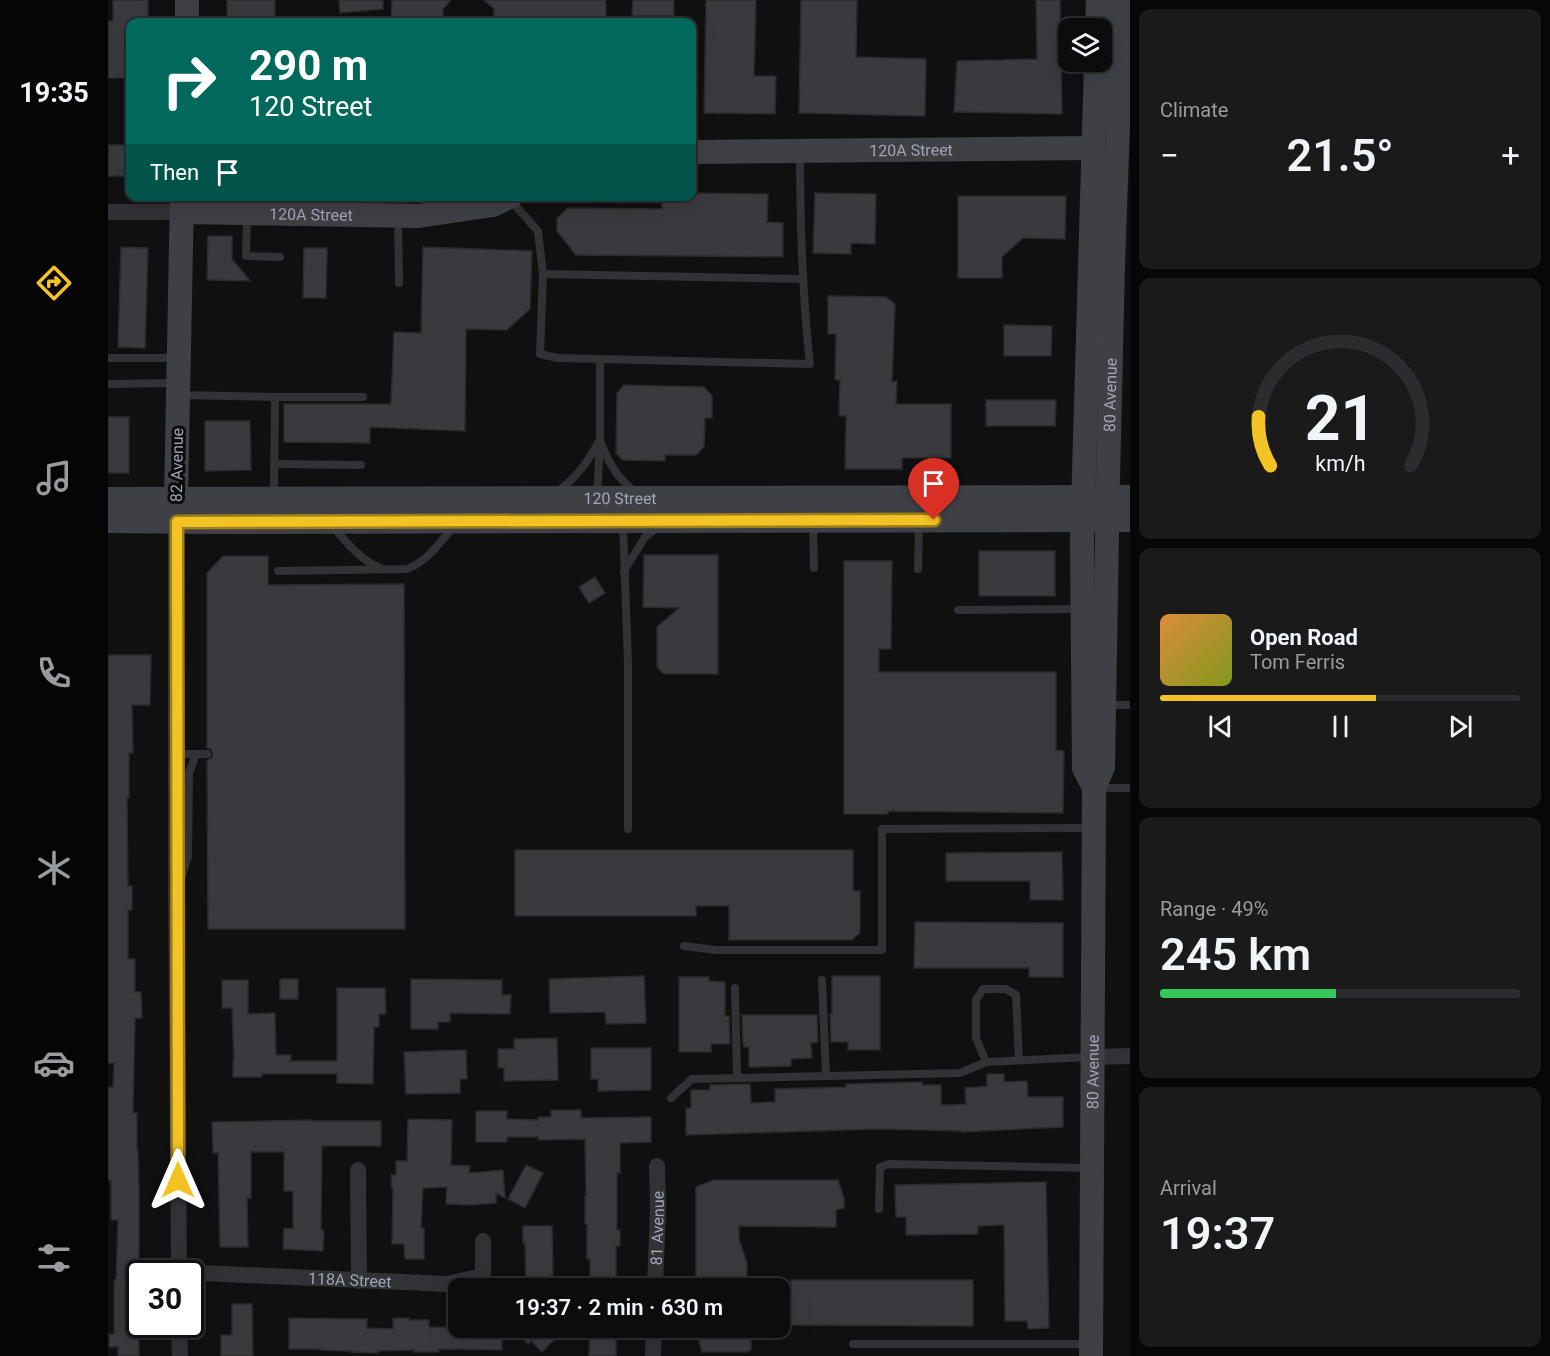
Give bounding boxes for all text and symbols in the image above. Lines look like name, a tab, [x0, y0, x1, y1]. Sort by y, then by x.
map controls	[1058, 18, 1112, 72]
button: layers	[1058, 18, 1112, 72]
text: 290 m	[249, 41, 368, 90]
icon: right	[150, 42, 228, 120]
text: 19:35	[19, 77, 89, 109]
text: 120 Street	[249, 91, 372, 123]
text: Climate	[1160, 98, 1228, 122]
text: 21.5°	[1286, 129, 1394, 182]
text: −	[1160, 136, 1179, 175]
text: +	[1501, 136, 1520, 175]
street label: 120A Street	[869, 140, 953, 160]
icon: arrive	[211, 156, 244, 189]
text: Then	[150, 160, 199, 185]
street label: 120A Street	[269, 204, 353, 224]
icon: directions	[33, 262, 75, 304]
street label: 80 Avenue	[1100, 358, 1120, 432]
text: 21	[1304, 382, 1376, 455]
street label: 82 Avenue	[167, 428, 187, 502]
text: km/h	[1315, 451, 1365, 476]
icon: music	[33, 457, 75, 499]
pin	[908, 458, 959, 520]
icon: arrive	[917, 467, 950, 500]
street label: 120 Street	[583, 488, 657, 508]
text: Open Road	[1250, 625, 1358, 650]
text: Tom Ferris	[1250, 650, 1345, 674]
icon: phone	[33, 652, 75, 694]
icon: previous	[1204, 710, 1237, 743]
icon: pause	[1324, 710, 1357, 743]
icon: next	[1444, 710, 1477, 743]
icon: climate	[33, 847, 75, 889]
text: Range · 49%	[1160, 897, 1268, 921]
text: 245 km	[1160, 928, 1311, 981]
street label: 80 Avenue	[1083, 1035, 1102, 1109]
icon: car	[33, 1042, 75, 1084]
position arrow	[146, 1148, 210, 1212]
text: Arrival	[1160, 1176, 1217, 1200]
street label: 81 Avenue	[646, 1191, 668, 1266]
text: 19:37	[1160, 1207, 1275, 1260]
icon: filters	[33, 1237, 75, 1279]
speed limit sign: 30	[126, 1260, 204, 1338]
street label: 118A Street	[308, 1268, 392, 1291]
text: 19:37 · 2 min · 630 m	[515, 1295, 723, 1320]

